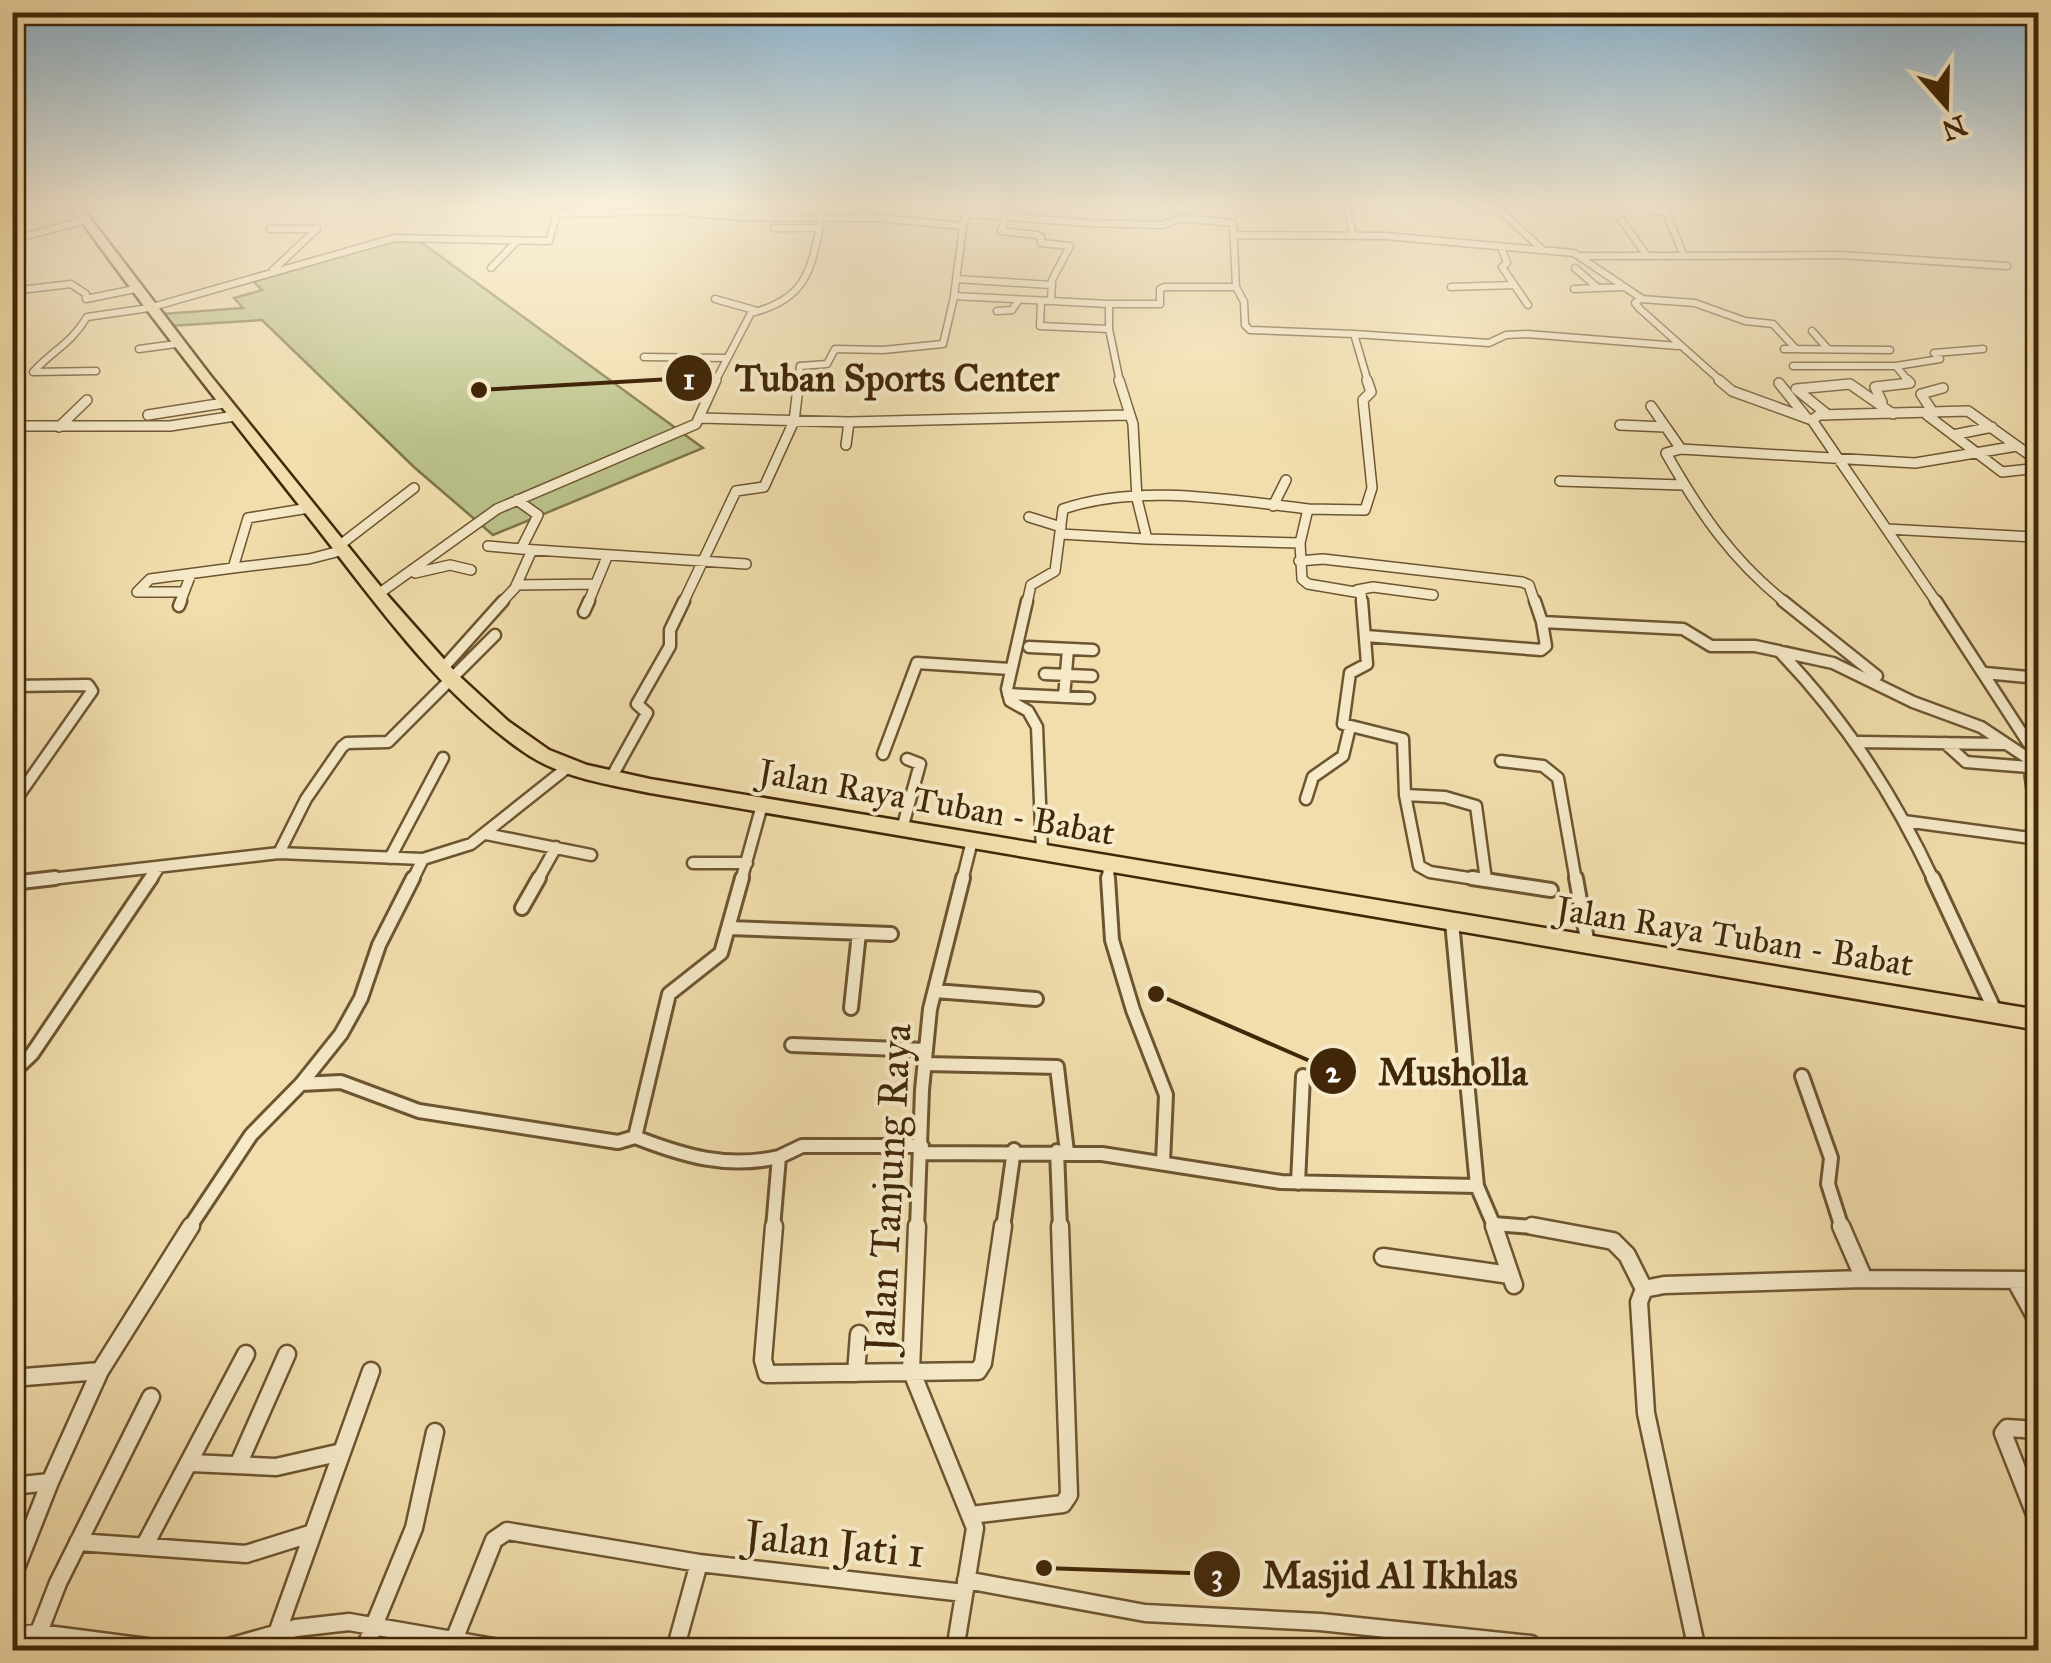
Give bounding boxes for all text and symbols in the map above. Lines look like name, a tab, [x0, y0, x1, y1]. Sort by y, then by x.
north arrow	[1896, 55, 1996, 155]
text: N	[1937, 108, 1972, 149]
callout: Tuban Sports Center	[664, 344, 1079, 412]
text: Tuban Sports Center	[735, 355, 1060, 401]
text: 1	[683, 361, 695, 397]
street label: Jalan Raya Tuban - Babat	[752, 749, 1118, 855]
street label: Jalan Raya Tuban - Babat	[1549, 886, 1916, 986]
street label: Jalan Tanjung Raya	[853, 1022, 923, 1358]
callout: Musholla	[1308, 1037, 1548, 1105]
text: Musholla	[1378, 1049, 1529, 1095]
text: 2	[1326, 1054, 1342, 1090]
street label: Jalan Jati 1	[739, 1508, 927, 1579]
callout: Masjid Al Ikhlas	[1192, 1540, 1538, 1608]
text: Masjid Al Ikhlas	[1262, 1552, 1518, 1598]
text: 3	[1211, 1557, 1223, 1593]

